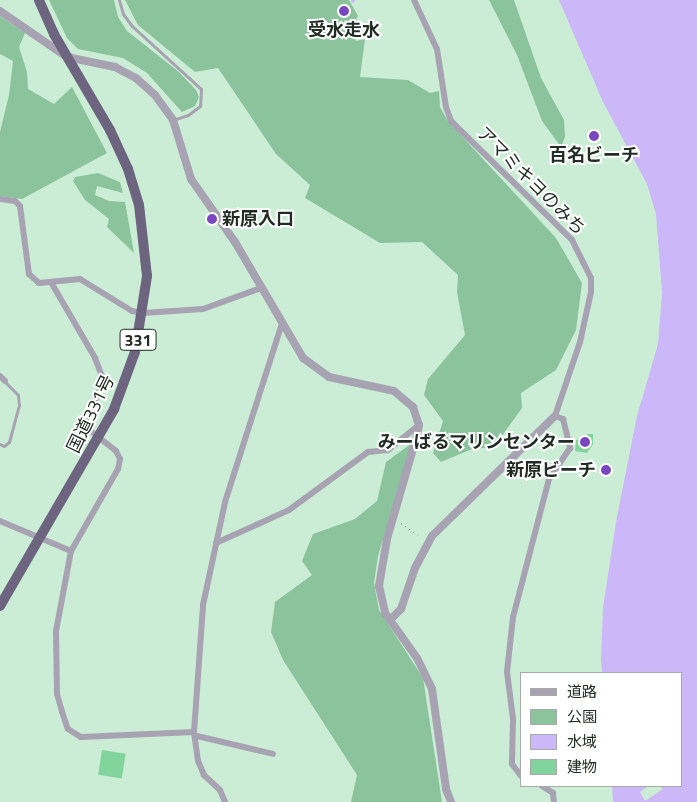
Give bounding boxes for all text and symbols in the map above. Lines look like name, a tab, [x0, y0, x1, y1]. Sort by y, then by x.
marker: 受水走水	[338, 5, 350, 17]
place label: 受水走水	[308, 19, 380, 41]
street label: アマミキヨのみち	[472, 122, 590, 240]
marker: 百名ビーチ	[588, 130, 600, 142]
place label: 百名ビーチ	[549, 144, 639, 166]
place label: 新原入口	[222, 208, 294, 230]
marker: 新原入口	[206, 213, 218, 225]
road number: 331	[119, 326, 157, 354]
street label: 国道331号	[63, 371, 119, 457]
place label: みーばるマリンセンター	[377, 431, 575, 453]
marker: みーばるマリンセンター	[579, 436, 591, 448]
place label: 新原ビーチ	[506, 459, 596, 481]
marker: 新原ビーチ	[600, 464, 612, 476]
legend	[520, 672, 682, 787]
text: 道路	[567, 680, 597, 703]
text: 公園	[567, 705, 597, 728]
text: 水域	[567, 730, 597, 753]
text: 建物	[567, 755, 597, 778]

